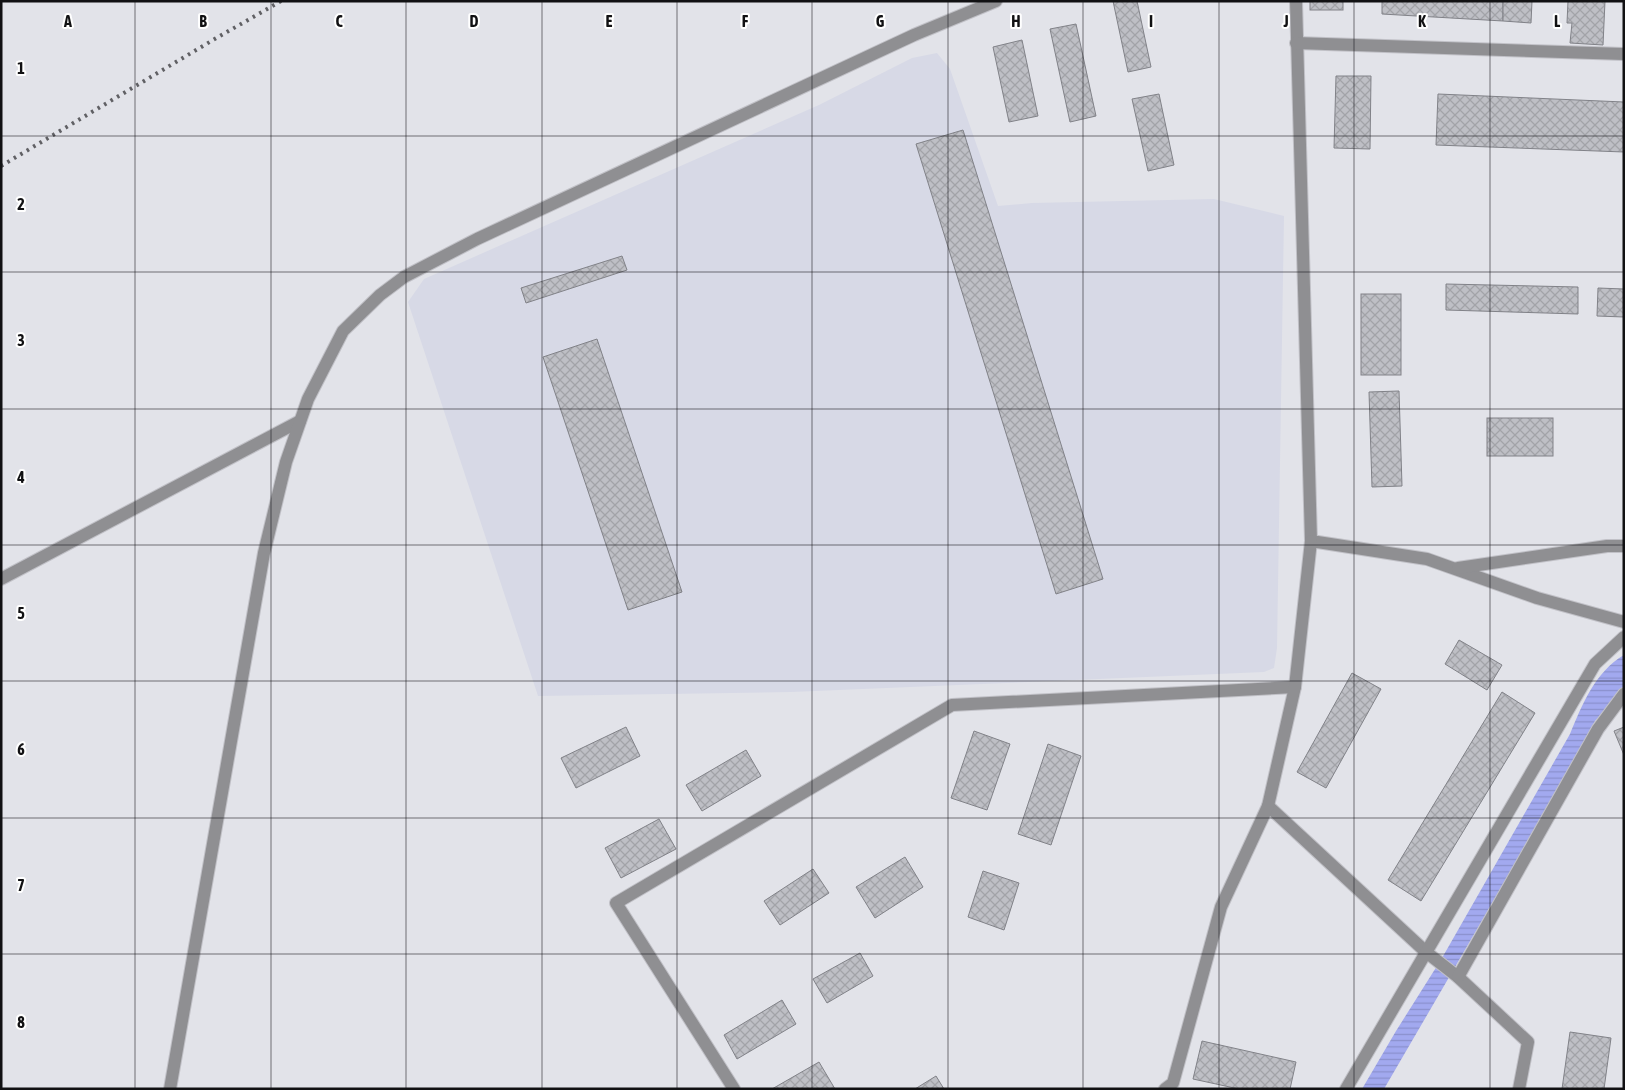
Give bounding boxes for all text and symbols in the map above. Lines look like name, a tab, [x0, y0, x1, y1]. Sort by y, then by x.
text: A	[63, 12, 72, 30]
text: B	[199, 12, 207, 30]
text: C	[335, 12, 343, 30]
text: D	[470, 12, 479, 30]
text: E	[606, 12, 613, 30]
text: F	[742, 12, 749, 30]
text: G	[876, 12, 885, 30]
text: H	[1011, 12, 1021, 30]
text: I	[1149, 12, 1153, 30]
text: J	[1282, 12, 1289, 30]
text: K	[1418, 12, 1426, 30]
text: L	[1554, 12, 1561, 30]
text: 1	[17, 59, 25, 77]
text: 2	[17, 195, 25, 213]
text: 3	[17, 331, 25, 349]
text: 4	[16, 468, 25, 486]
text: 5	[17, 604, 25, 622]
text: 6	[17, 740, 25, 758]
text: 7	[17, 876, 25, 894]
text: 8	[17, 1013, 25, 1031]

